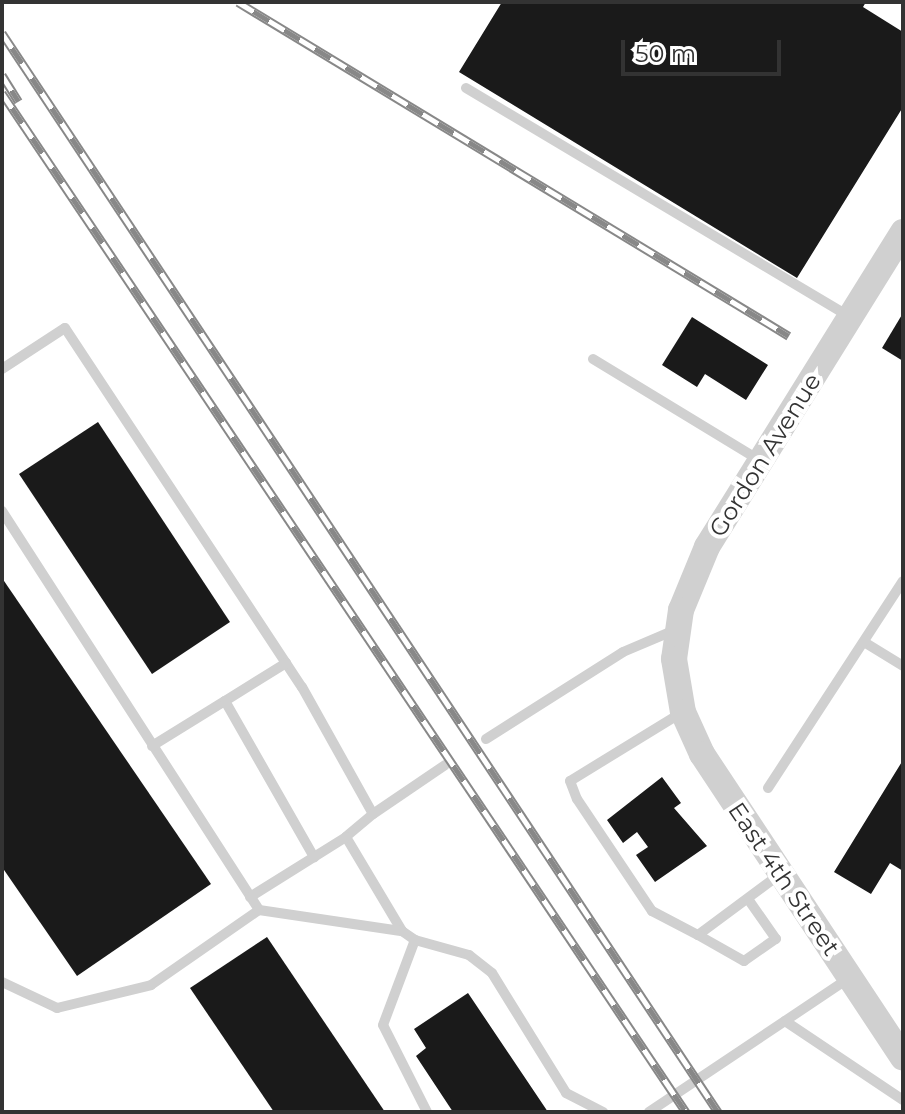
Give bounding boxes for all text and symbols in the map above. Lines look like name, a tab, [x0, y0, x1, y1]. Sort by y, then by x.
scale bar	[625, 24, 785, 74]
text: 50 m	[635, 39, 696, 68]
street label: Gordon Avenue	[703, 368, 827, 542]
street label: East 4th Street	[722, 797, 846, 961]

